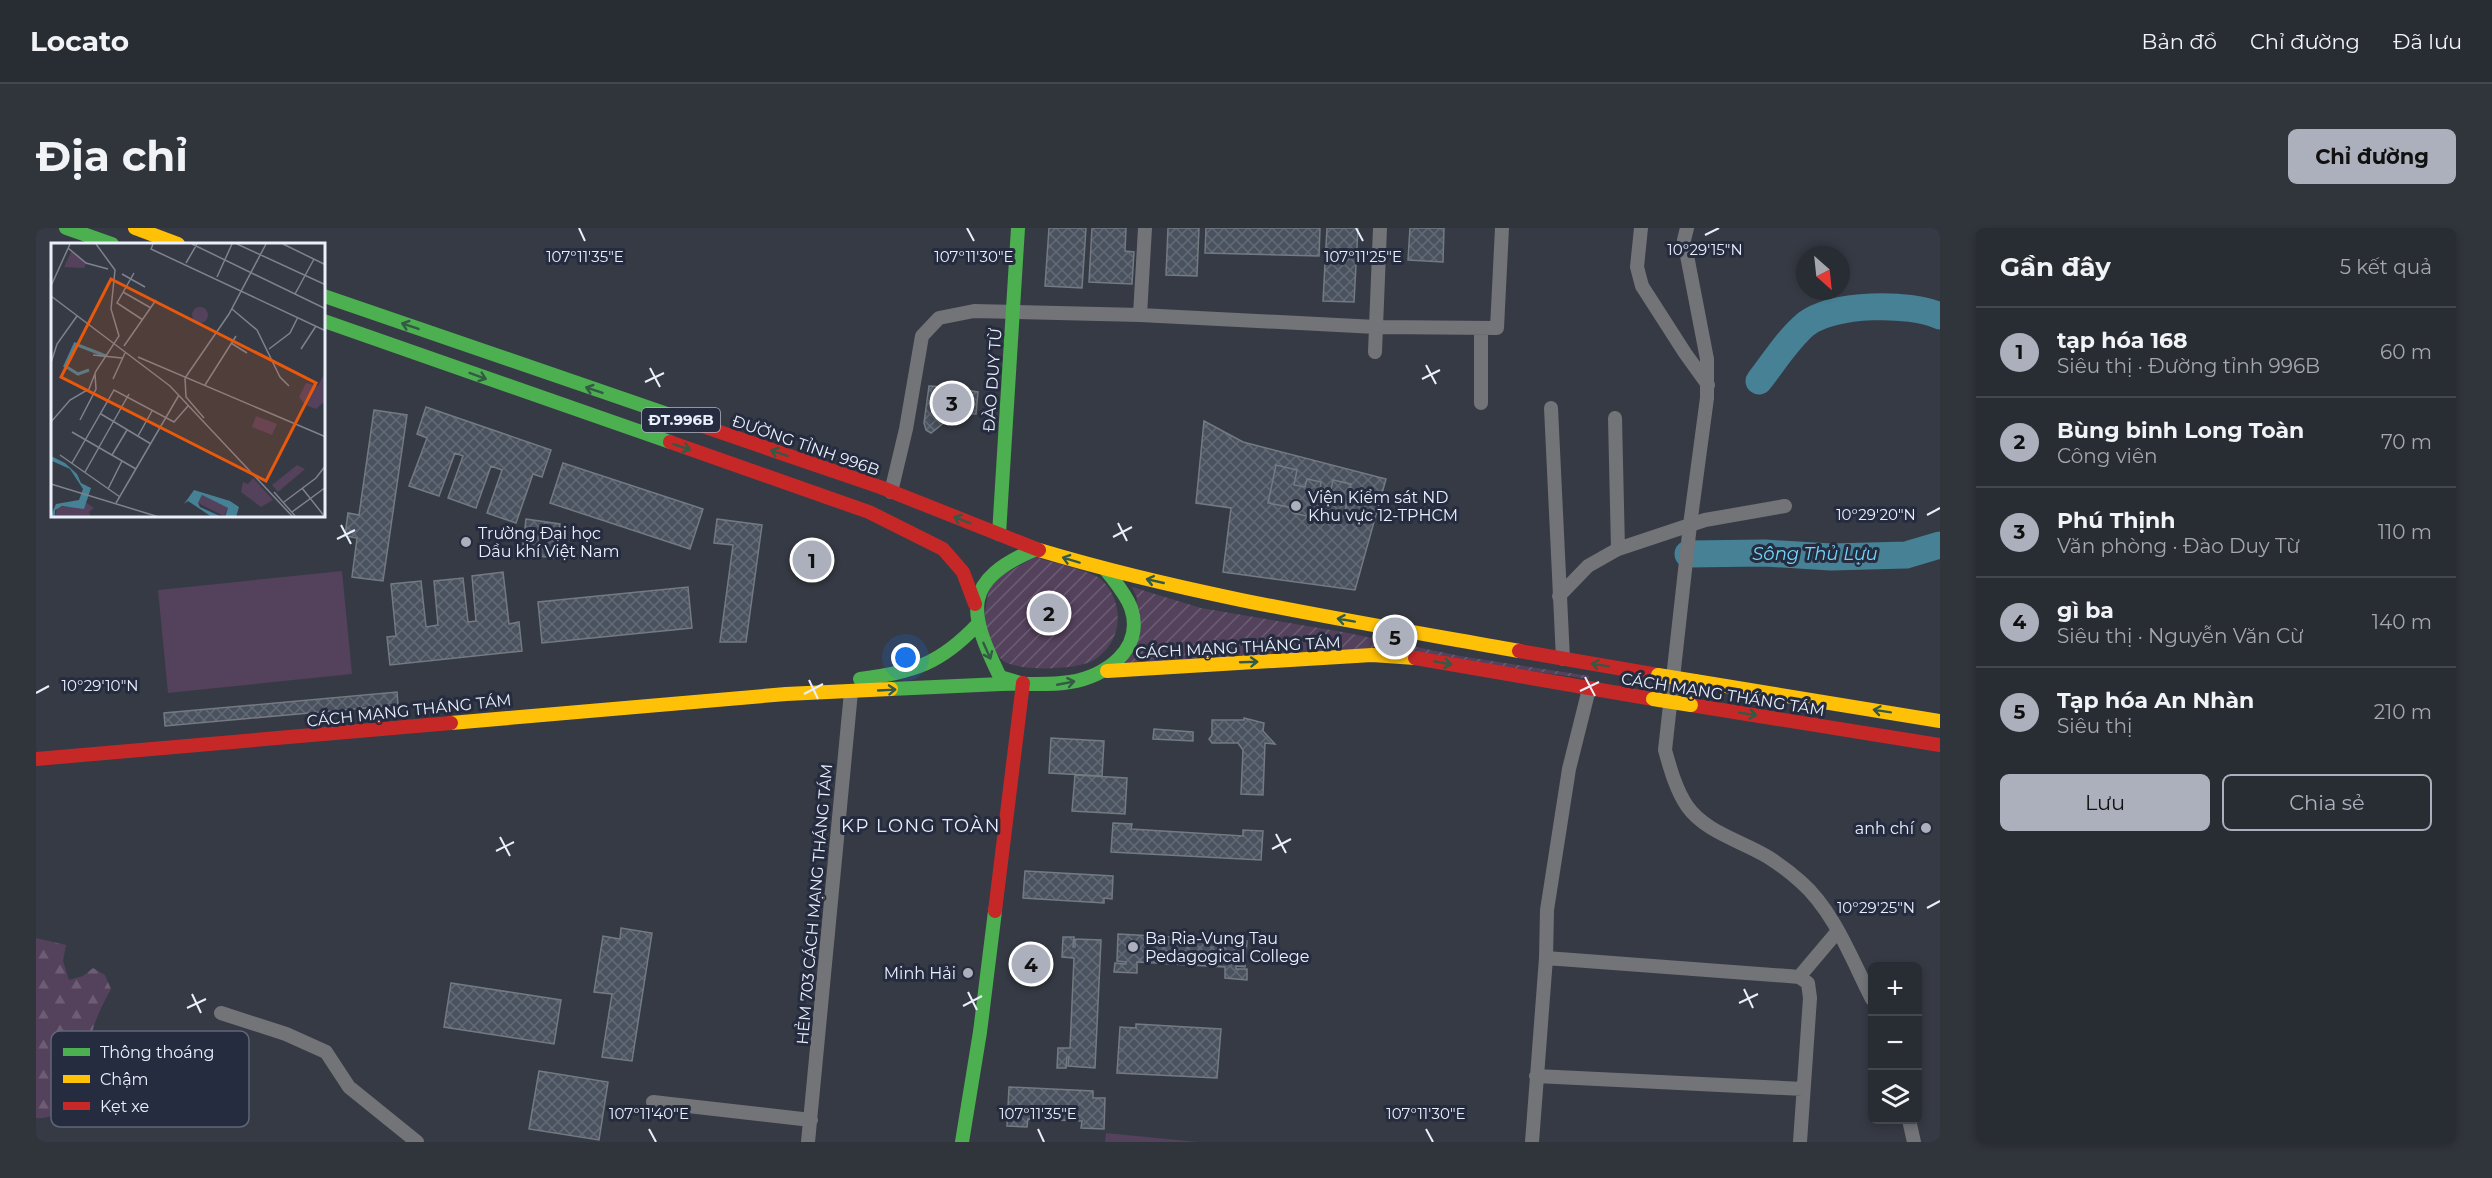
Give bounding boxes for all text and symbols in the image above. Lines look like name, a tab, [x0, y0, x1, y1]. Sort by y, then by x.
text: Locato	[30, 24, 129, 58]
text: Bản đồ	[2142, 29, 2217, 54]
text: Chỉ đường	[2250, 29, 2360, 54]
text: Đã lưu	[2393, 29, 2462, 54]
button: Chỉ đường	[2288, 129, 2456, 184]
text: Địa chỉ	[36, 130, 188, 182]
text: 10°29'15"N	[1667, 240, 1743, 259]
inset map	[51, 243, 326, 518]
north arrow	[1796, 246, 1850, 300]
text: 107°11'35"E	[546, 247, 624, 266]
text: 107°11'30"E	[934, 247, 1014, 266]
text: 107°11'25"E	[1324, 247, 1402, 266]
text: Gần đây	[2000, 251, 2111, 283]
text: 5 kết quả	[2340, 255, 2432, 279]
one-way arrow	[401, 320, 420, 331]
street label: ĐÀO DUY TỪ	[979, 327, 1006, 433]
text: tạp hóa 168	[2057, 327, 2188, 354]
text: 1	[2016, 340, 2023, 364]
text: 60 m	[2380, 340, 2432, 364]
text: Siêu thị · Đường tỉnh 996B	[2057, 354, 2320, 378]
one-way arrow	[468, 371, 487, 382]
pin: 3	[932, 380, 972, 426]
one-way arrow	[585, 384, 604, 395]
road number: ĐT.996B	[642, 408, 720, 432]
street label: ĐƯỜNG TỈNH 996B	[730, 410, 882, 480]
text: Bùng binh Long Toàn	[2057, 417, 2304, 444]
text: 2	[2014, 430, 2025, 454]
text: 70 m	[2381, 430, 2432, 454]
one-way arrow	[672, 443, 691, 454]
text: Công viên	[2057, 444, 2158, 468]
one-way arrow	[770, 447, 789, 458]
place label: Viện Kiểm sát ND Khu vực 12-TPHCM	[1308, 488, 1458, 525]
marker: Viện Kiểm sát ND Khu vực 12-TPHCM	[1289, 499, 1303, 513]
text: 10°29'20"N	[1836, 505, 1916, 524]
text: Phú Thịnh	[2057, 507, 2175, 534]
one-way arrow	[953, 514, 972, 525]
text: 3	[2014, 520, 2025, 544]
text: 110 m	[2378, 520, 2432, 544]
place label: Trường Đại học Dầu khí Việt Nam	[478, 524, 619, 561]
text: Văn phòng · Đào Duy Từ	[2057, 534, 2300, 558]
marker: Trường Đại học Dầu khí Việt Nam	[459, 535, 473, 549]
pin: 1	[792, 538, 832, 582]
water label: Sông Thủ Lựu	[1752, 543, 1878, 565]
one-way arrow	[1062, 554, 1081, 565]
one-way arrow	[1146, 575, 1165, 587]
pin: 2	[1030, 590, 1068, 636]
text: gì ba	[2057, 597, 2114, 624]
text: 4	[2013, 610, 2026, 634]
text: 140 m	[2372, 610, 2432, 634]
one-way arrow	[1336, 614, 1356, 625]
pin: 5	[1376, 614, 1414, 660]
text: Siêu thị · Nguyễn Văn Cừ	[2057, 624, 2303, 648]
street label: CÁCH MẠNG THÁNG TÁM	[1135, 633, 1341, 662]
one-way arrow	[982, 642, 993, 660]
your location	[891, 643, 920, 672]
one-way arrow	[1238, 657, 1258, 668]
one-way arrow	[1433, 657, 1452, 668]
one-way arrow	[1590, 660, 1610, 671]
street label: CÁCH MẠNG THÁNG TÁM	[1620, 669, 1826, 720]
text: 10°29'10"N	[62, 676, 138, 695]
one-way arrow	[1055, 677, 1075, 688]
one-way arrow	[876, 685, 896, 696]
text: Tạp hóa An Nhàn	[2057, 687, 2254, 714]
street label: CÁCH MẠNG THÁNG TÁM	[306, 690, 512, 731]
text: 5	[2014, 700, 2025, 724]
text: 210 m	[2374, 700, 2432, 724]
one-way arrow	[1873, 705, 1893, 716]
one-way arrow	[1738, 709, 1758, 720]
text: Siêu thị	[2057, 714, 2132, 738]
street label: HẺM 703 CÁCH MẠNG THÁNG TÁM	[792, 763, 836, 1045]
button: Lưu	[2000, 774, 2210, 831]
button: Chia sẻ	[2222, 774, 2432, 831]
district label: KP LONG TOÀN	[841, 815, 1001, 837]
place label: anh chí	[1855, 819, 1915, 838]
marker: anh chí	[1919, 821, 1933, 835]
text: 10°29'25"N	[1837, 898, 1915, 917]
place label: Ba Ria-Vung Tau Pedagogical College	[1145, 929, 1309, 966]
marker: Ba Ria-Vung Tau Pedagogical College	[1126, 940, 1140, 954]
pin: 4	[1012, 942, 1050, 986]
map controls	[1868, 962, 1922, 1124]
button: +	[1868, 962, 1922, 1016]
place label: Minh Hải	[884, 964, 956, 983]
marker: Minh Hải	[961, 966, 975, 980]
button: −	[1868, 1016, 1922, 1070]
legend	[51, 1031, 249, 1127]
text: Thông thoáng	[100, 1043, 215, 1062]
text: Chậm	[100, 1070, 149, 1089]
button: layers	[1868, 1070, 1922, 1124]
text: Kẹt xe	[100, 1097, 149, 1116]
text: 107°11'40"E	[609, 1104, 689, 1123]
text: 107°11'35"E	[999, 1104, 1077, 1123]
text: 107°11'30"E	[1386, 1104, 1466, 1123]

